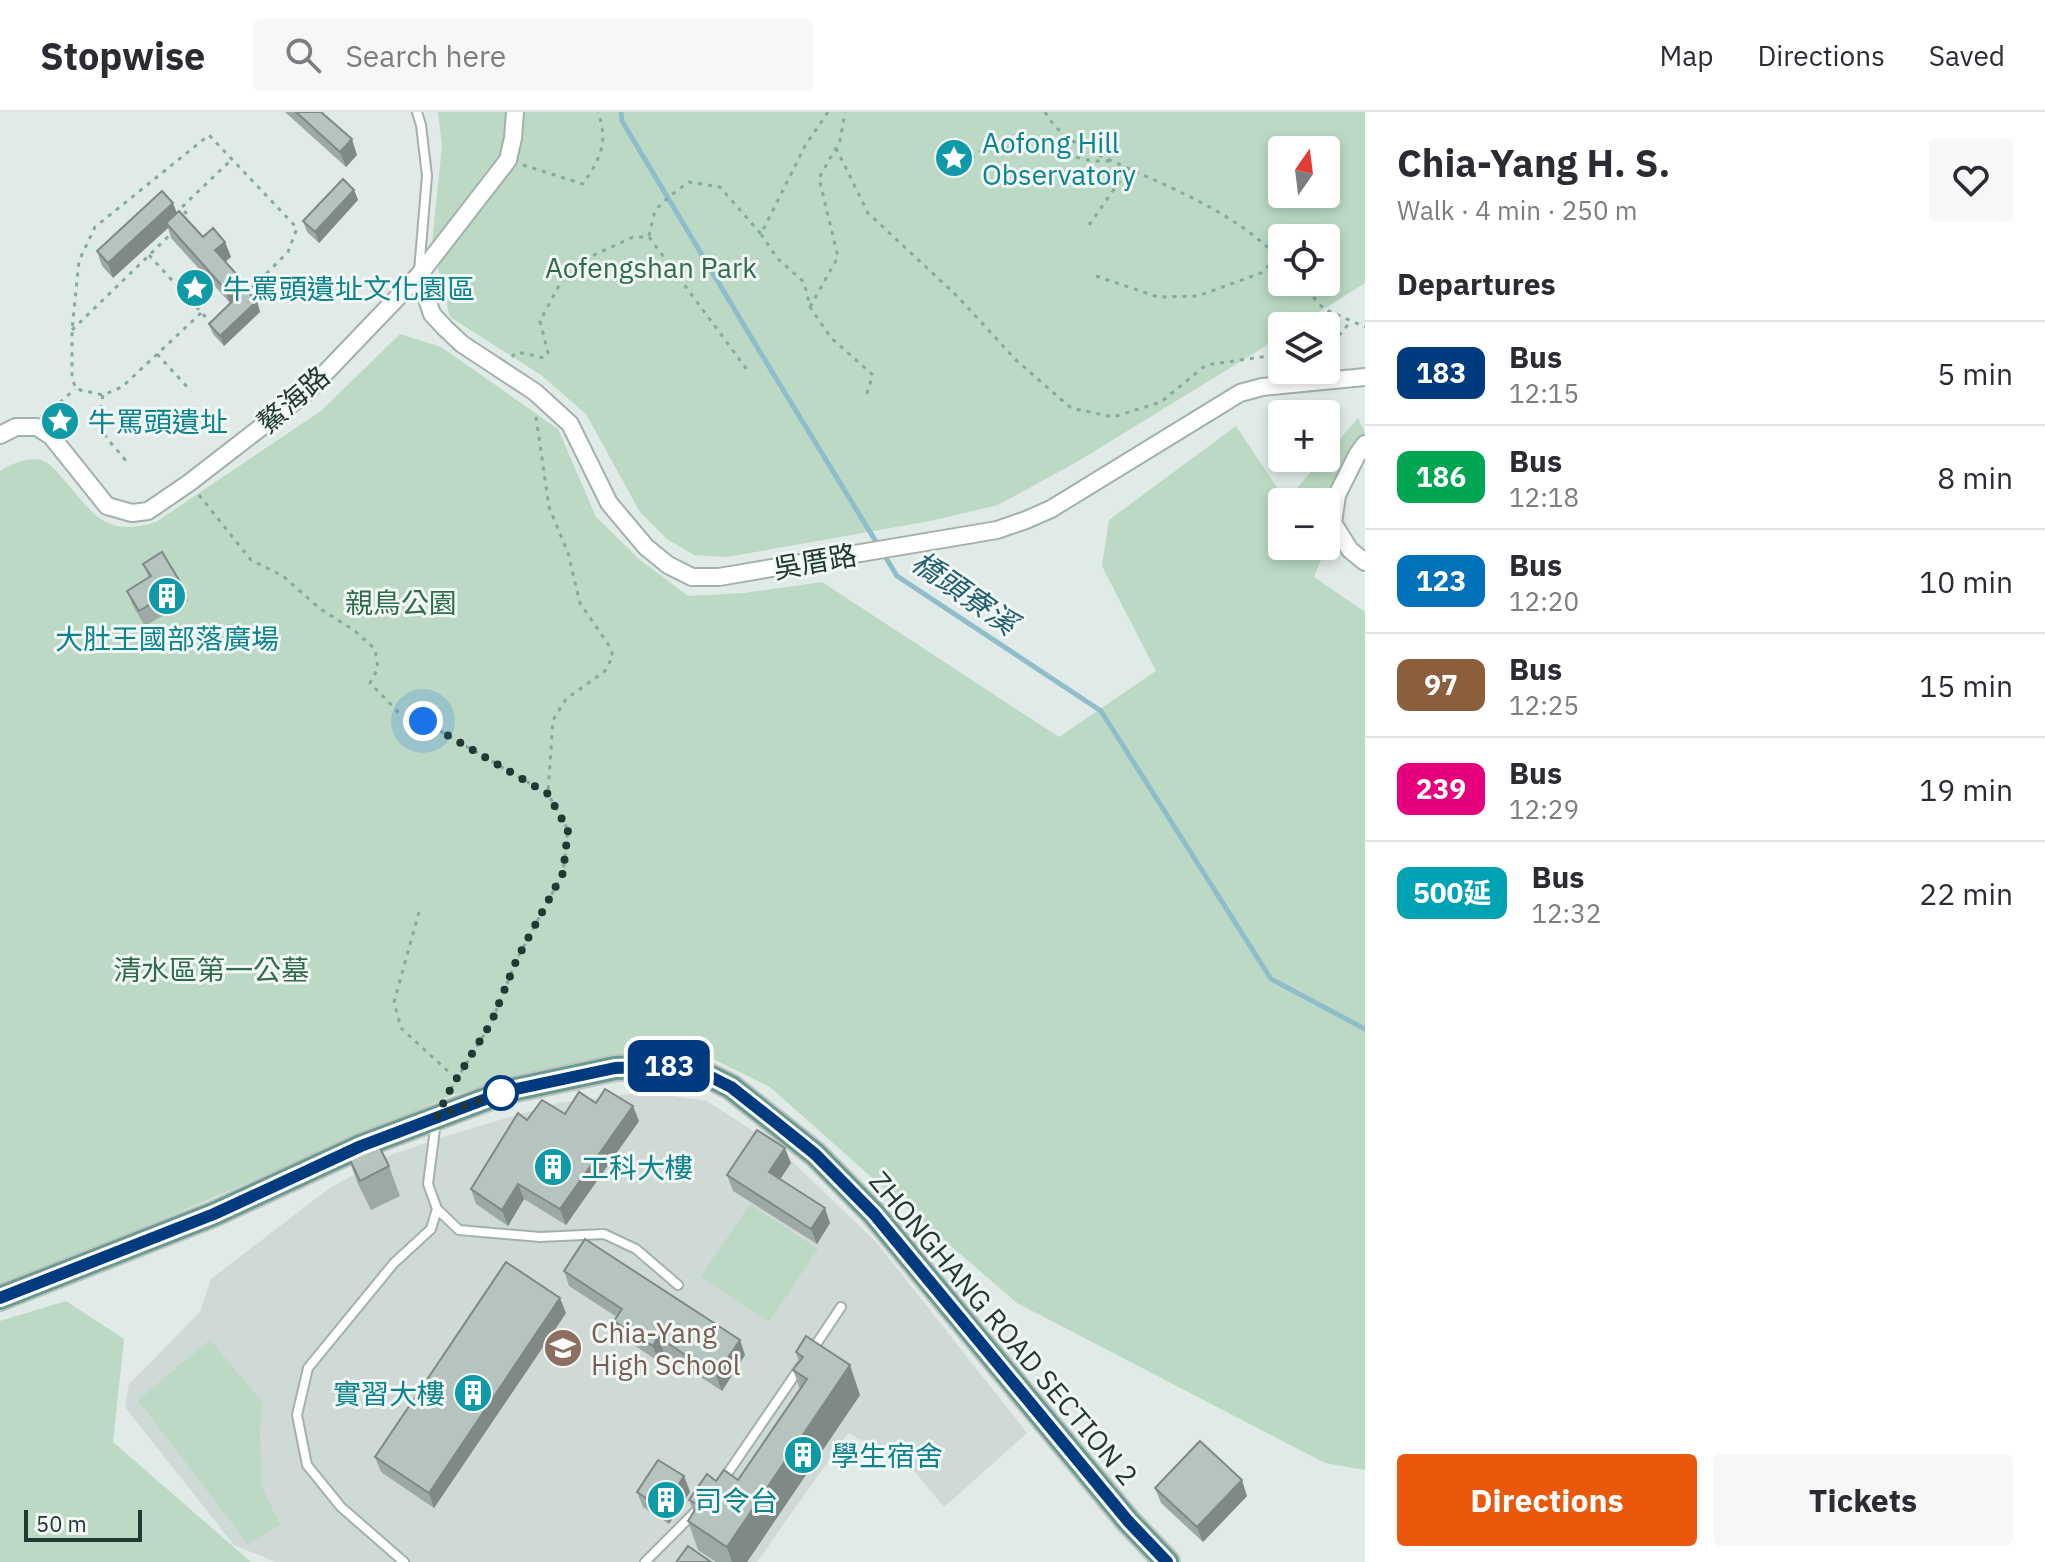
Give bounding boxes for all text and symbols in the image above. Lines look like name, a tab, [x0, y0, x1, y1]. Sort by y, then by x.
search box	[253, 19, 813, 91]
text: Stopwise	[40, 31, 205, 80]
icon: search	[281, 33, 325, 77]
text: Search here	[345, 36, 506, 75]
text: Map	[1659, 37, 1713, 74]
text: Directions	[1757, 37, 1885, 74]
text: Saved	[1929, 37, 2005, 74]
place label: Aofong Hill Observatory	[982, 124, 1136, 193]
north arrow	[1268, 136, 1340, 208]
map controls	[1268, 136, 1340, 560]
place icon: Aofong Hill Observatory	[933, 137, 975, 179]
text: Chia-Yang H. S.	[1397, 138, 1670, 187]
button: heart	[1929, 138, 2013, 222]
text: Walk · 4 min · 250 m	[1397, 193, 1637, 227]
button: locate	[1268, 224, 1340, 296]
park label: Aofengshan Park	[545, 249, 757, 286]
text: Departures	[1397, 264, 1556, 303]
place icon: 牛罵頭遺址文化園區	[174, 267, 216, 309]
place label: 牛罵頭遺址文化園區	[223, 270, 475, 307]
button: layers	[1268, 312, 1340, 384]
text: Bus	[1509, 337, 1562, 376]
text: 183	[1416, 354, 1466, 391]
text: 5 min	[1937, 354, 2013, 393]
street label: 鰲海路	[249, 357, 337, 441]
text: 12:15	[1509, 376, 1579, 410]
place icon: 牛罵頭遺址	[39, 400, 81, 442]
button: +	[1268, 400, 1340, 472]
place label: 牛罵頭遺址	[88, 403, 228, 440]
text: Bus	[1509, 441, 1562, 480]
text: 186	[1416, 458, 1466, 495]
text: 8 min	[1937, 458, 2013, 497]
text: 12:18	[1509, 480, 1579, 514]
button: −	[1268, 488, 1340, 560]
street label: 吳厝路	[770, 535, 860, 587]
water label: 橋頭寮溪	[905, 542, 1029, 645]
text: Bus	[1509, 545, 1562, 584]
text: 123	[1416, 562, 1466, 599]
text: 10 min	[1919, 562, 2013, 601]
building icon: 大肚王國部落廣場	[146, 575, 188, 617]
park label: 親鳥公園	[345, 584, 457, 621]
text: 12:20	[1509, 584, 1579, 618]
place label: 大肚王國部落廣場	[55, 620, 279, 657]
text: Bus	[1509, 649, 1562, 688]
text: 97	[1424, 666, 1458, 703]
text: 15 min	[1919, 666, 2013, 705]
text: 12:25	[1509, 688, 1579, 722]
your location	[403, 701, 443, 741]
text: Bus	[1509, 753, 1562, 792]
text: 239	[1416, 770, 1466, 807]
text: 19 min	[1919, 770, 2013, 809]
text: 12:29	[1509, 792, 1579, 826]
text: Bus	[1531, 857, 1584, 896]
text: 500延	[1413, 874, 1491, 911]
text: 22 min	[1919, 874, 2013, 913]
text: 12:32	[1531, 896, 1601, 930]
park label: 清水區第一公墓	[113, 951, 309, 988]
line badge: 183	[623, 1040, 715, 1092]
text: 183	[644, 1047, 694, 1084]
unlabelled marker	[484, 1076, 518, 1110]
building icon: 工科大樓	[532, 1146, 574, 1188]
place label: 工科大樓	[581, 1149, 693, 1186]
street label: ZHONGHANG ROAD SECTION 2	[862, 1163, 1146, 1493]
place label: Chia-Yang High School	[591, 1314, 740, 1383]
school or university icon: Chia-Yang High School	[542, 1327, 584, 1369]
building icon: 實習大樓	[452, 1372, 494, 1414]
place label: 實習大樓	[333, 1375, 445, 1412]
building icon: 學生宿舍	[782, 1434, 824, 1476]
place label: 學生宿舍	[831, 1437, 943, 1474]
button: Directions	[1397, 1454, 1697, 1546]
button: Tickets	[1713, 1454, 2013, 1546]
building icon: 司令台	[645, 1479, 687, 1521]
place label: 司令台	[694, 1482, 778, 1519]
scale bar	[24, 1506, 142, 1542]
text: 50 m	[36, 1509, 87, 1538]

